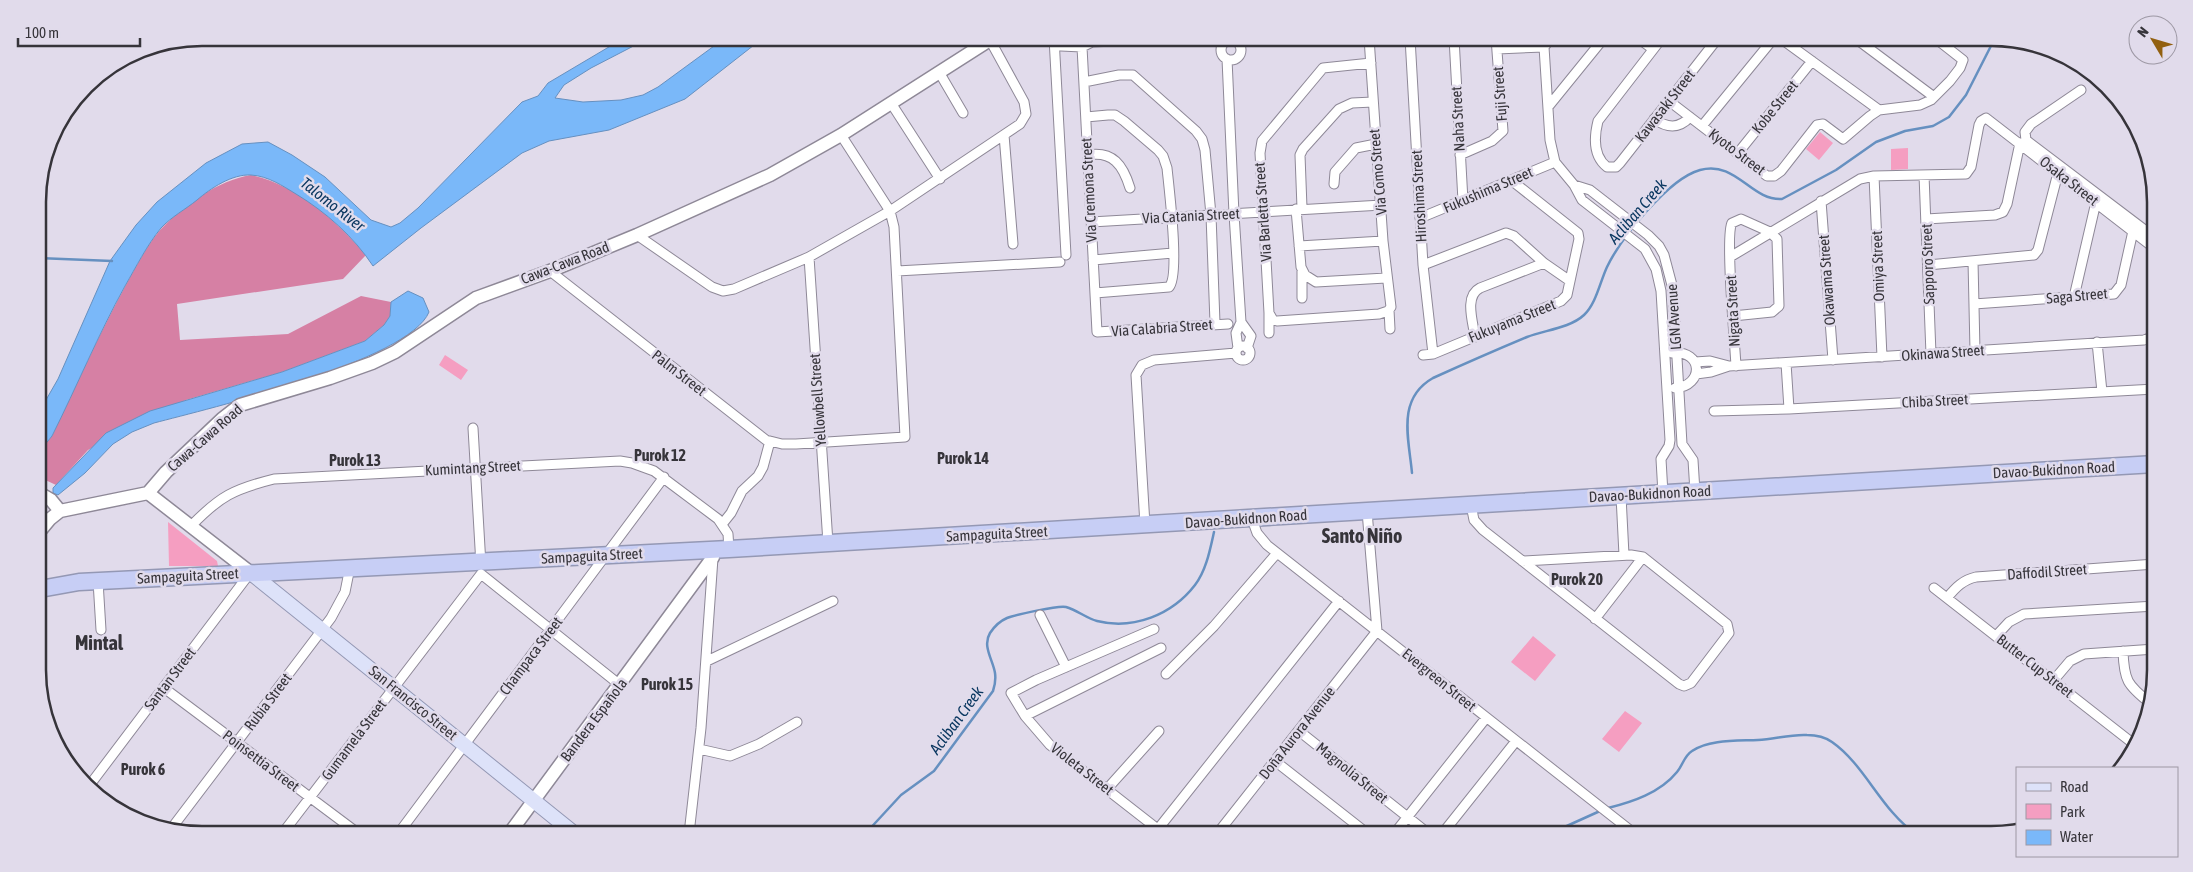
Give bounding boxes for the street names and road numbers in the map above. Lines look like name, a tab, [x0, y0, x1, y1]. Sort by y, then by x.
street label: Fuji Street	[1489, 66, 1510, 122]
street label: Kawasaki Street	[1631, 66, 1698, 145]
street label: Kobe Street	[1748, 77, 1801, 137]
street label: Naha Street	[1447, 86, 1468, 152]
street label: Kyoto Street	[1706, 125, 1769, 178]
street label: Via Como Street	[1365, 128, 1390, 216]
street label: Via Cremona Street	[1077, 137, 1100, 243]
street label: Hiroshima Street	[1408, 149, 1429, 243]
street label: Osaka Street	[2037, 152, 2102, 209]
street label: Via Barletta Street	[1251, 162, 1274, 262]
street label: Fukushima Street	[1440, 163, 1535, 216]
street label: Via Catania Street	[1142, 204, 1240, 227]
street label: Sapporo Street	[1918, 223, 1937, 305]
street label: Omiya Street	[1868, 230, 1887, 302]
street label: Okawama Street	[1815, 234, 1838, 326]
street label: Cawa-Cawa Road	[518, 238, 611, 287]
street label: Nigata Street	[1722, 275, 1743, 347]
street label: LGN Avenue	[1663, 283, 1684, 350]
street label: Saga Street	[2046, 284, 2108, 307]
street label: Fukuyama Street	[1466, 295, 1558, 346]
street label: Via Calabria Street	[1111, 315, 1213, 340]
street label: Okinawa Street	[1901, 341, 1985, 364]
street label: Palm Street	[649, 346, 710, 399]
street label: Yellowbell Street	[806, 353, 829, 447]
street label: Chiba Street	[1901, 390, 1969, 411]
street label: Cawa-Cawa Road	[164, 401, 246, 475]
street label: Kumintang Street	[425, 457, 521, 479]
street label: Davao-Bukidnon Road	[1992, 458, 2116, 481]
street label: Davao-Bukidnon Road	[1588, 482, 1712, 505]
street label: Davao-Bukidnon Road	[1184, 506, 1308, 531]
street label: Sampaguita Street	[946, 522, 1048, 545]
street label: Sampaguita Street	[541, 544, 643, 567]
street label: Daffodil Street	[2006, 560, 2087, 583]
street label: Sampaguita Street	[137, 564, 239, 587]
street label: Champaca Street	[496, 613, 565, 698]
street label: Butter Cup Street	[1994, 631, 2077, 701]
street label: Santan Street	[141, 644, 199, 713]
street label: Evergreen Street	[1399, 645, 1480, 714]
street label: San Francisco Street	[366, 662, 461, 743]
street label: Rubia Street	[241, 670, 295, 734]
street label: Bandera Española	[557, 675, 630, 765]
street label: Doña Aurora Avenue	[1255, 683, 1338, 782]
street label: Gumamela Street	[318, 696, 389, 783]
street label: Poinsettia Street	[220, 726, 303, 795]
street label: Violeta Street	[1048, 739, 1117, 798]
street label: Magnolia Street	[1313, 739, 1392, 807]

